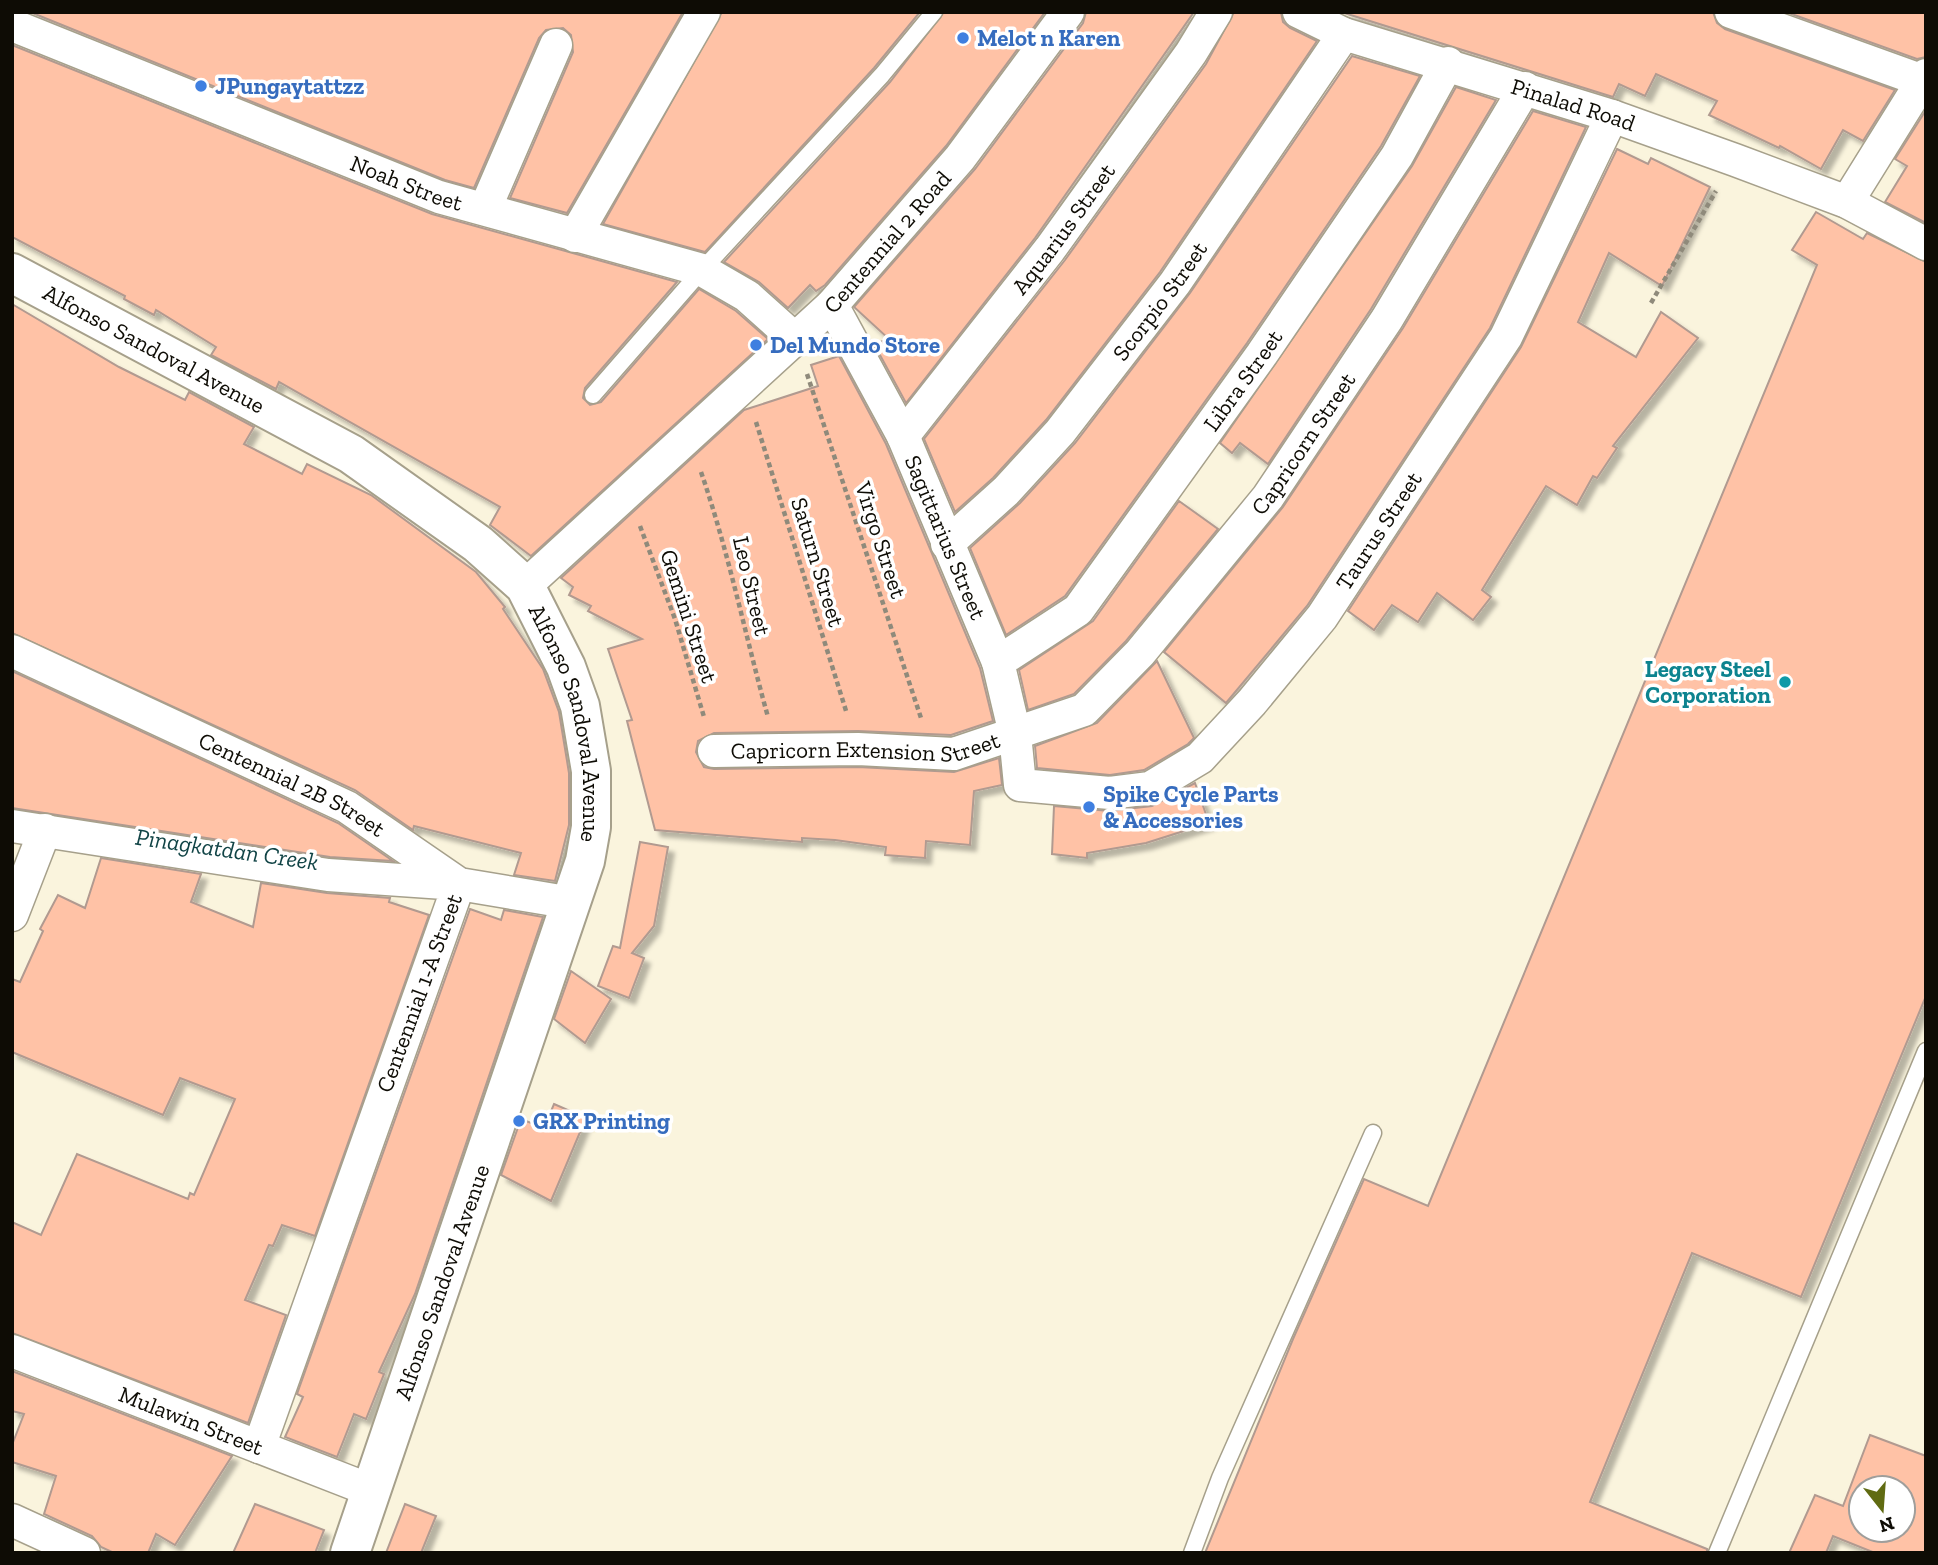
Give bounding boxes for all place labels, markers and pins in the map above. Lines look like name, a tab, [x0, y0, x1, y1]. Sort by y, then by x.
place label: Melot n Karen	[977, 24, 1121, 52]
marker: Melot n Karen	[955, 30, 971, 46]
place label: JPungaytattzz	[215, 72, 365, 100]
marker: JPungaytattzz	[193, 78, 209, 94]
place label: Del Mundo Store	[770, 331, 940, 359]
marker: Del Mundo Store	[748, 337, 764, 353]
place label: Legacy Steel Corporation	[1645, 655, 1771, 709]
marker: Legacy Steel Corporation	[1777, 674, 1793, 690]
place label: Spike Cycle Parts & Accessories	[1103, 780, 1278, 834]
marker: Spike Cycle Parts & Accessories	[1081, 799, 1097, 815]
place label: GRX Printing	[533, 1107, 670, 1135]
marker: GRX Printing	[511, 1113, 527, 1129]

